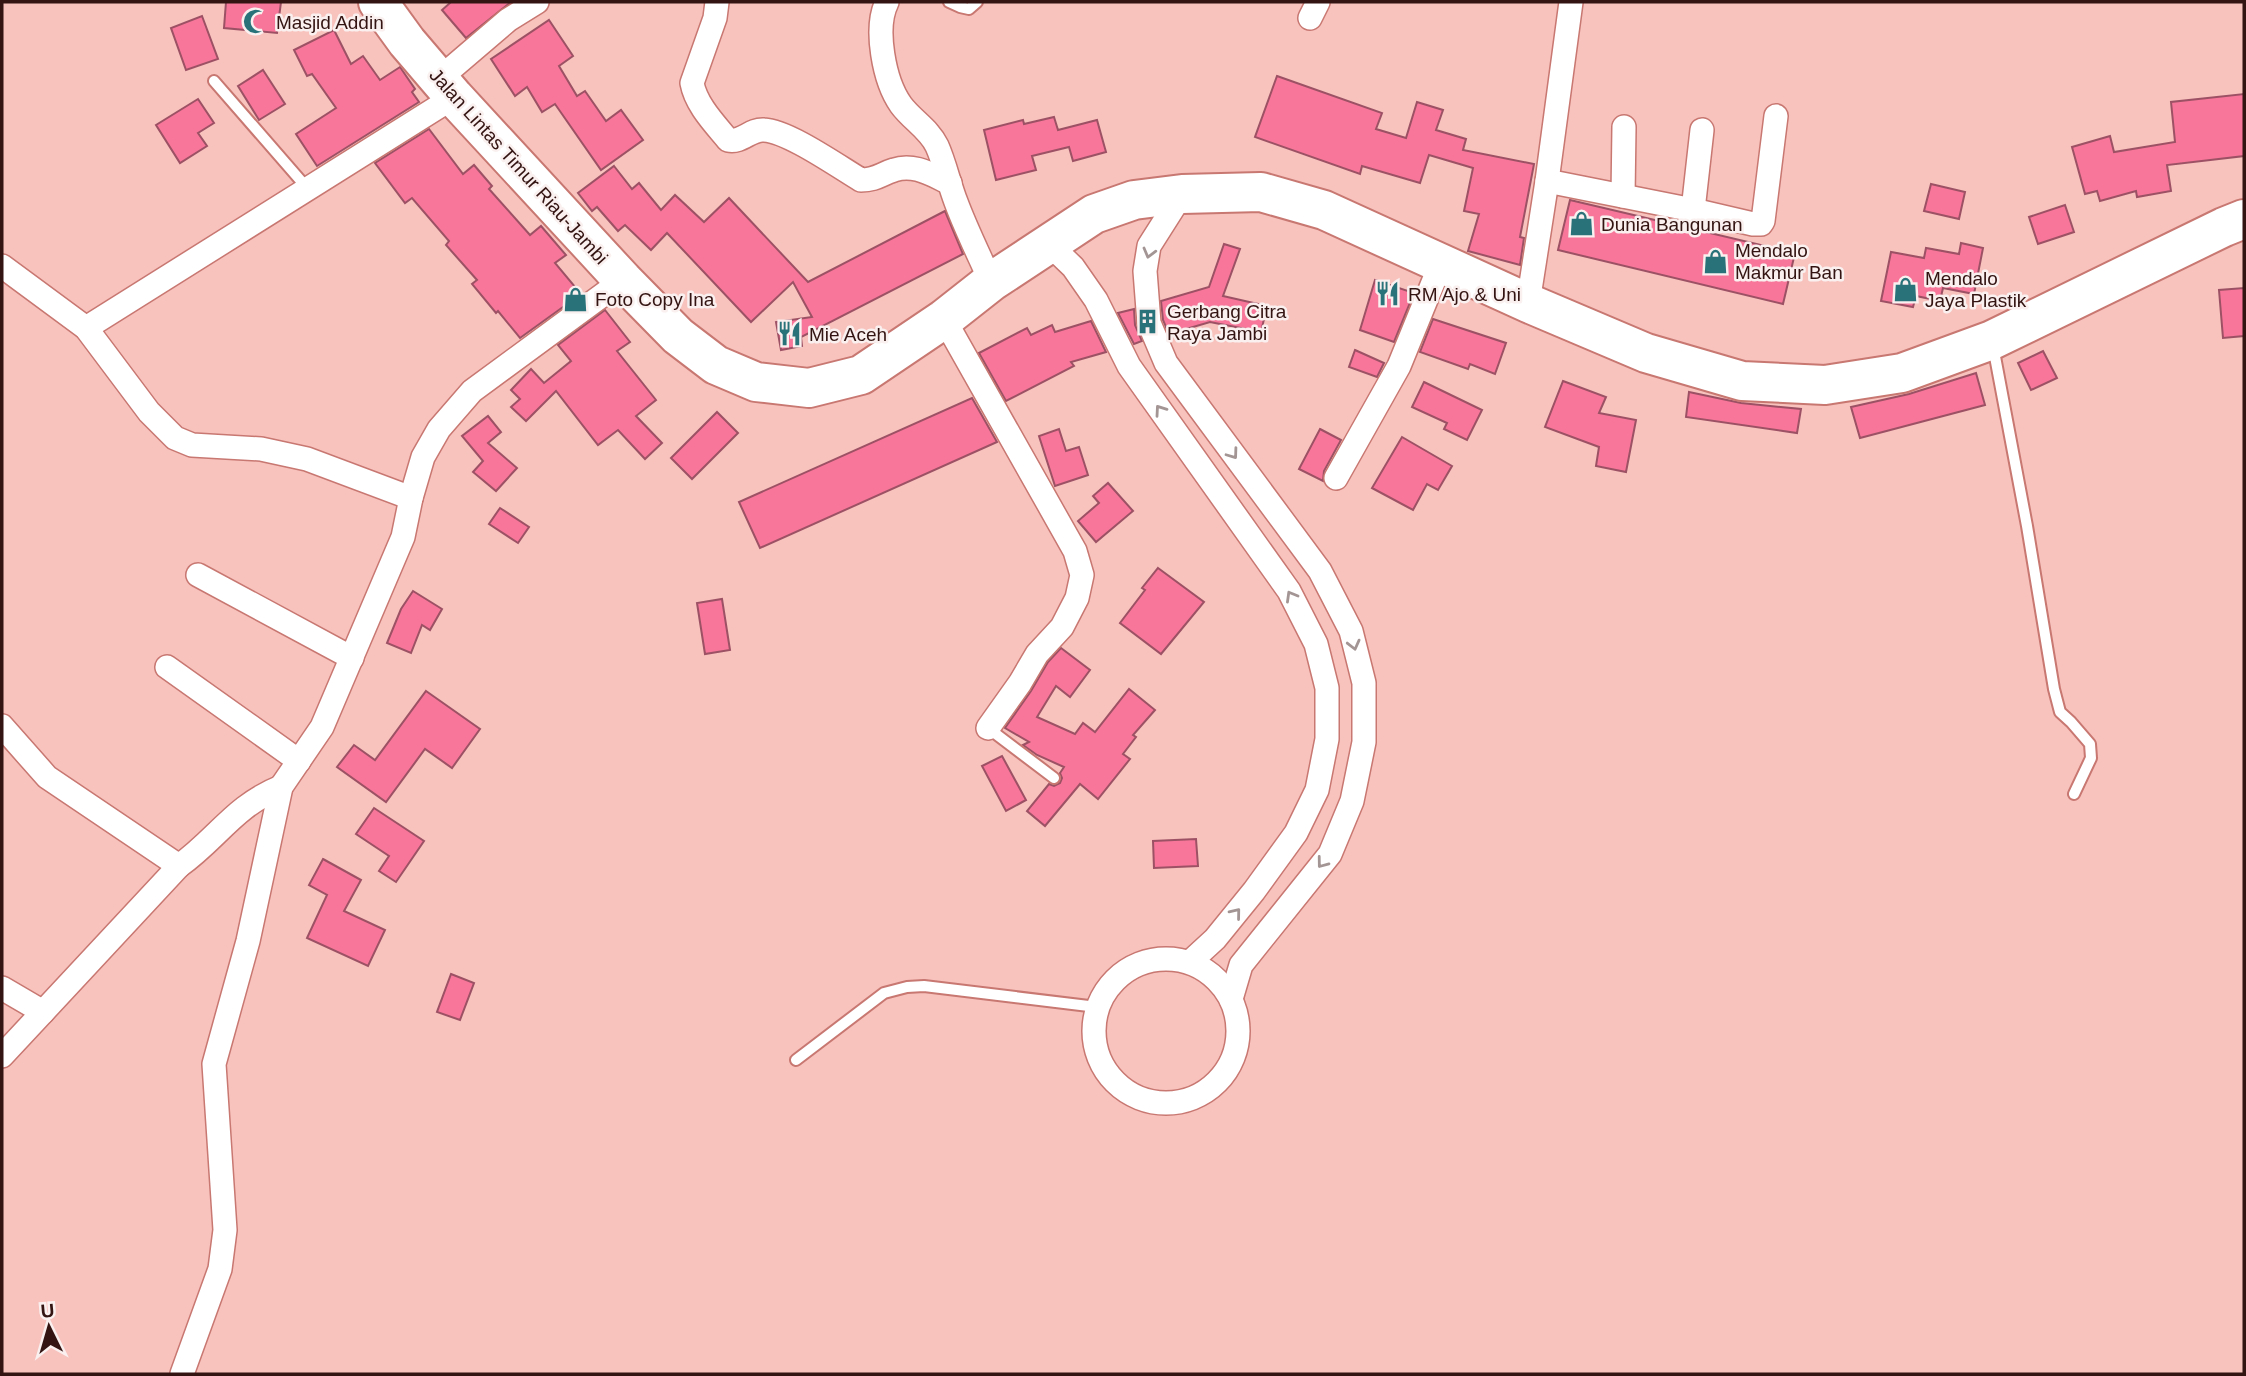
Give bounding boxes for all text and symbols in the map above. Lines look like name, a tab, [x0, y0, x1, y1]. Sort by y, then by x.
mosque icon: Masjid Addin	[242, 8, 270, 36]
place label: Masjid Addin	[276, 12, 384, 33]
street label: Jalan Lintas Timur Riau-Jambi	[425, 64, 612, 268]
shop icon: Dunia Bangunan	[1567, 210, 1595, 238]
place label: Dunia Bangunan	[1601, 214, 1743, 235]
place label: Mendalo Makmur Ban	[1735, 240, 1843, 283]
one-way arrow	[1143, 246, 1157, 258]
shop icon: Mendalo Makmur Ban	[1701, 247, 1729, 275]
place label: Mendalo Jaya Plastik	[1925, 268, 2027, 311]
shop icon: Mendalo Jaya Plastik	[1891, 275, 1919, 303]
restaurant icon: RM Ajo & Uni	[1374, 280, 1402, 308]
place label: RM Ajo & Uni	[1408, 284, 1521, 305]
shop icon: Foto Copy Ina	[561, 285, 589, 313]
place label: Foto Copy Ina	[595, 289, 715, 310]
place label: Gerbang Citra Raya Jambi	[1167, 301, 1287, 344]
building icon: Gerbang Citra Raya Jambi	[1133, 308, 1161, 336]
restaurant icon: Mie Aceh	[775, 320, 803, 348]
place label: Mie Aceh	[809, 324, 887, 345]
one-way arrow	[1156, 405, 1168, 418]
one-way arrow	[1225, 446, 1238, 459]
one-way arrow	[1286, 591, 1299, 603]
one-way arrow	[1346, 639, 1360, 651]
one-way arrow	[1318, 855, 1331, 867]
one-way arrow	[1228, 908, 1241, 920]
north arrow	[14, 1292, 84, 1362]
text: U	[40, 1300, 55, 1322]

